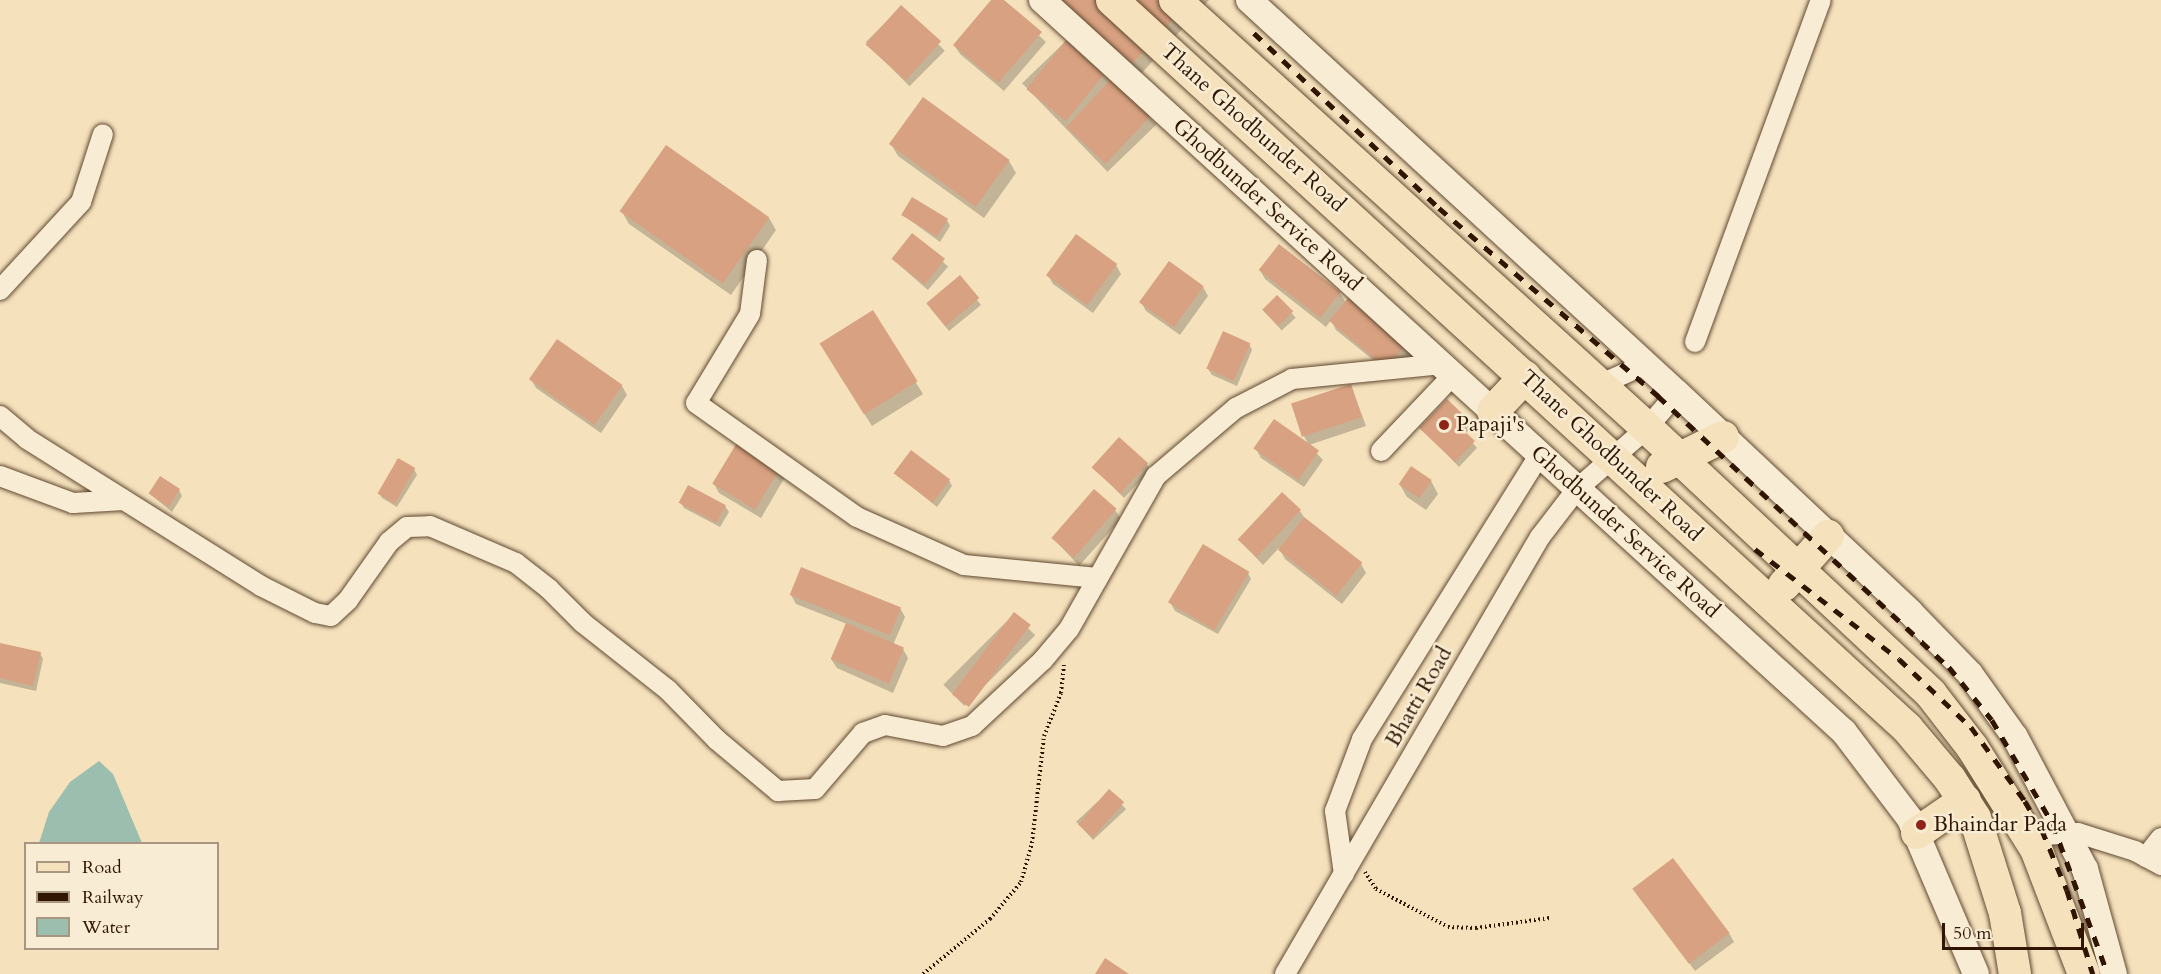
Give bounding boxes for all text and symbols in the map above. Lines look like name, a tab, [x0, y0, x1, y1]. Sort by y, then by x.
street label: Thane Ghodbunder Road	[1155, 38, 1351, 218]
street label: Ghodbunder Service Road	[1167, 113, 1367, 297]
street label: Thane Ghodbunder Road	[1514, 365, 1708, 547]
place label: Papaji's	[1456, 412, 1524, 438]
marker: Papaji's	[1437, 418, 1451, 432]
street label: Ghodbunder Service Road	[1525, 440, 1725, 624]
street label: Bhatti Road	[1380, 642, 1458, 752]
place label: Bhaindar Pada	[1933, 812, 2067, 838]
marker: Bhaindar Pada	[1914, 818, 1928, 832]
legend	[24, 842, 219, 950]
text: Road	[82, 855, 122, 880]
text: Railway	[82, 885, 144, 910]
scale bar	[1945, 911, 2088, 949]
text: Water	[82, 915, 130, 940]
text: 50 m	[1953, 921, 1992, 946]

